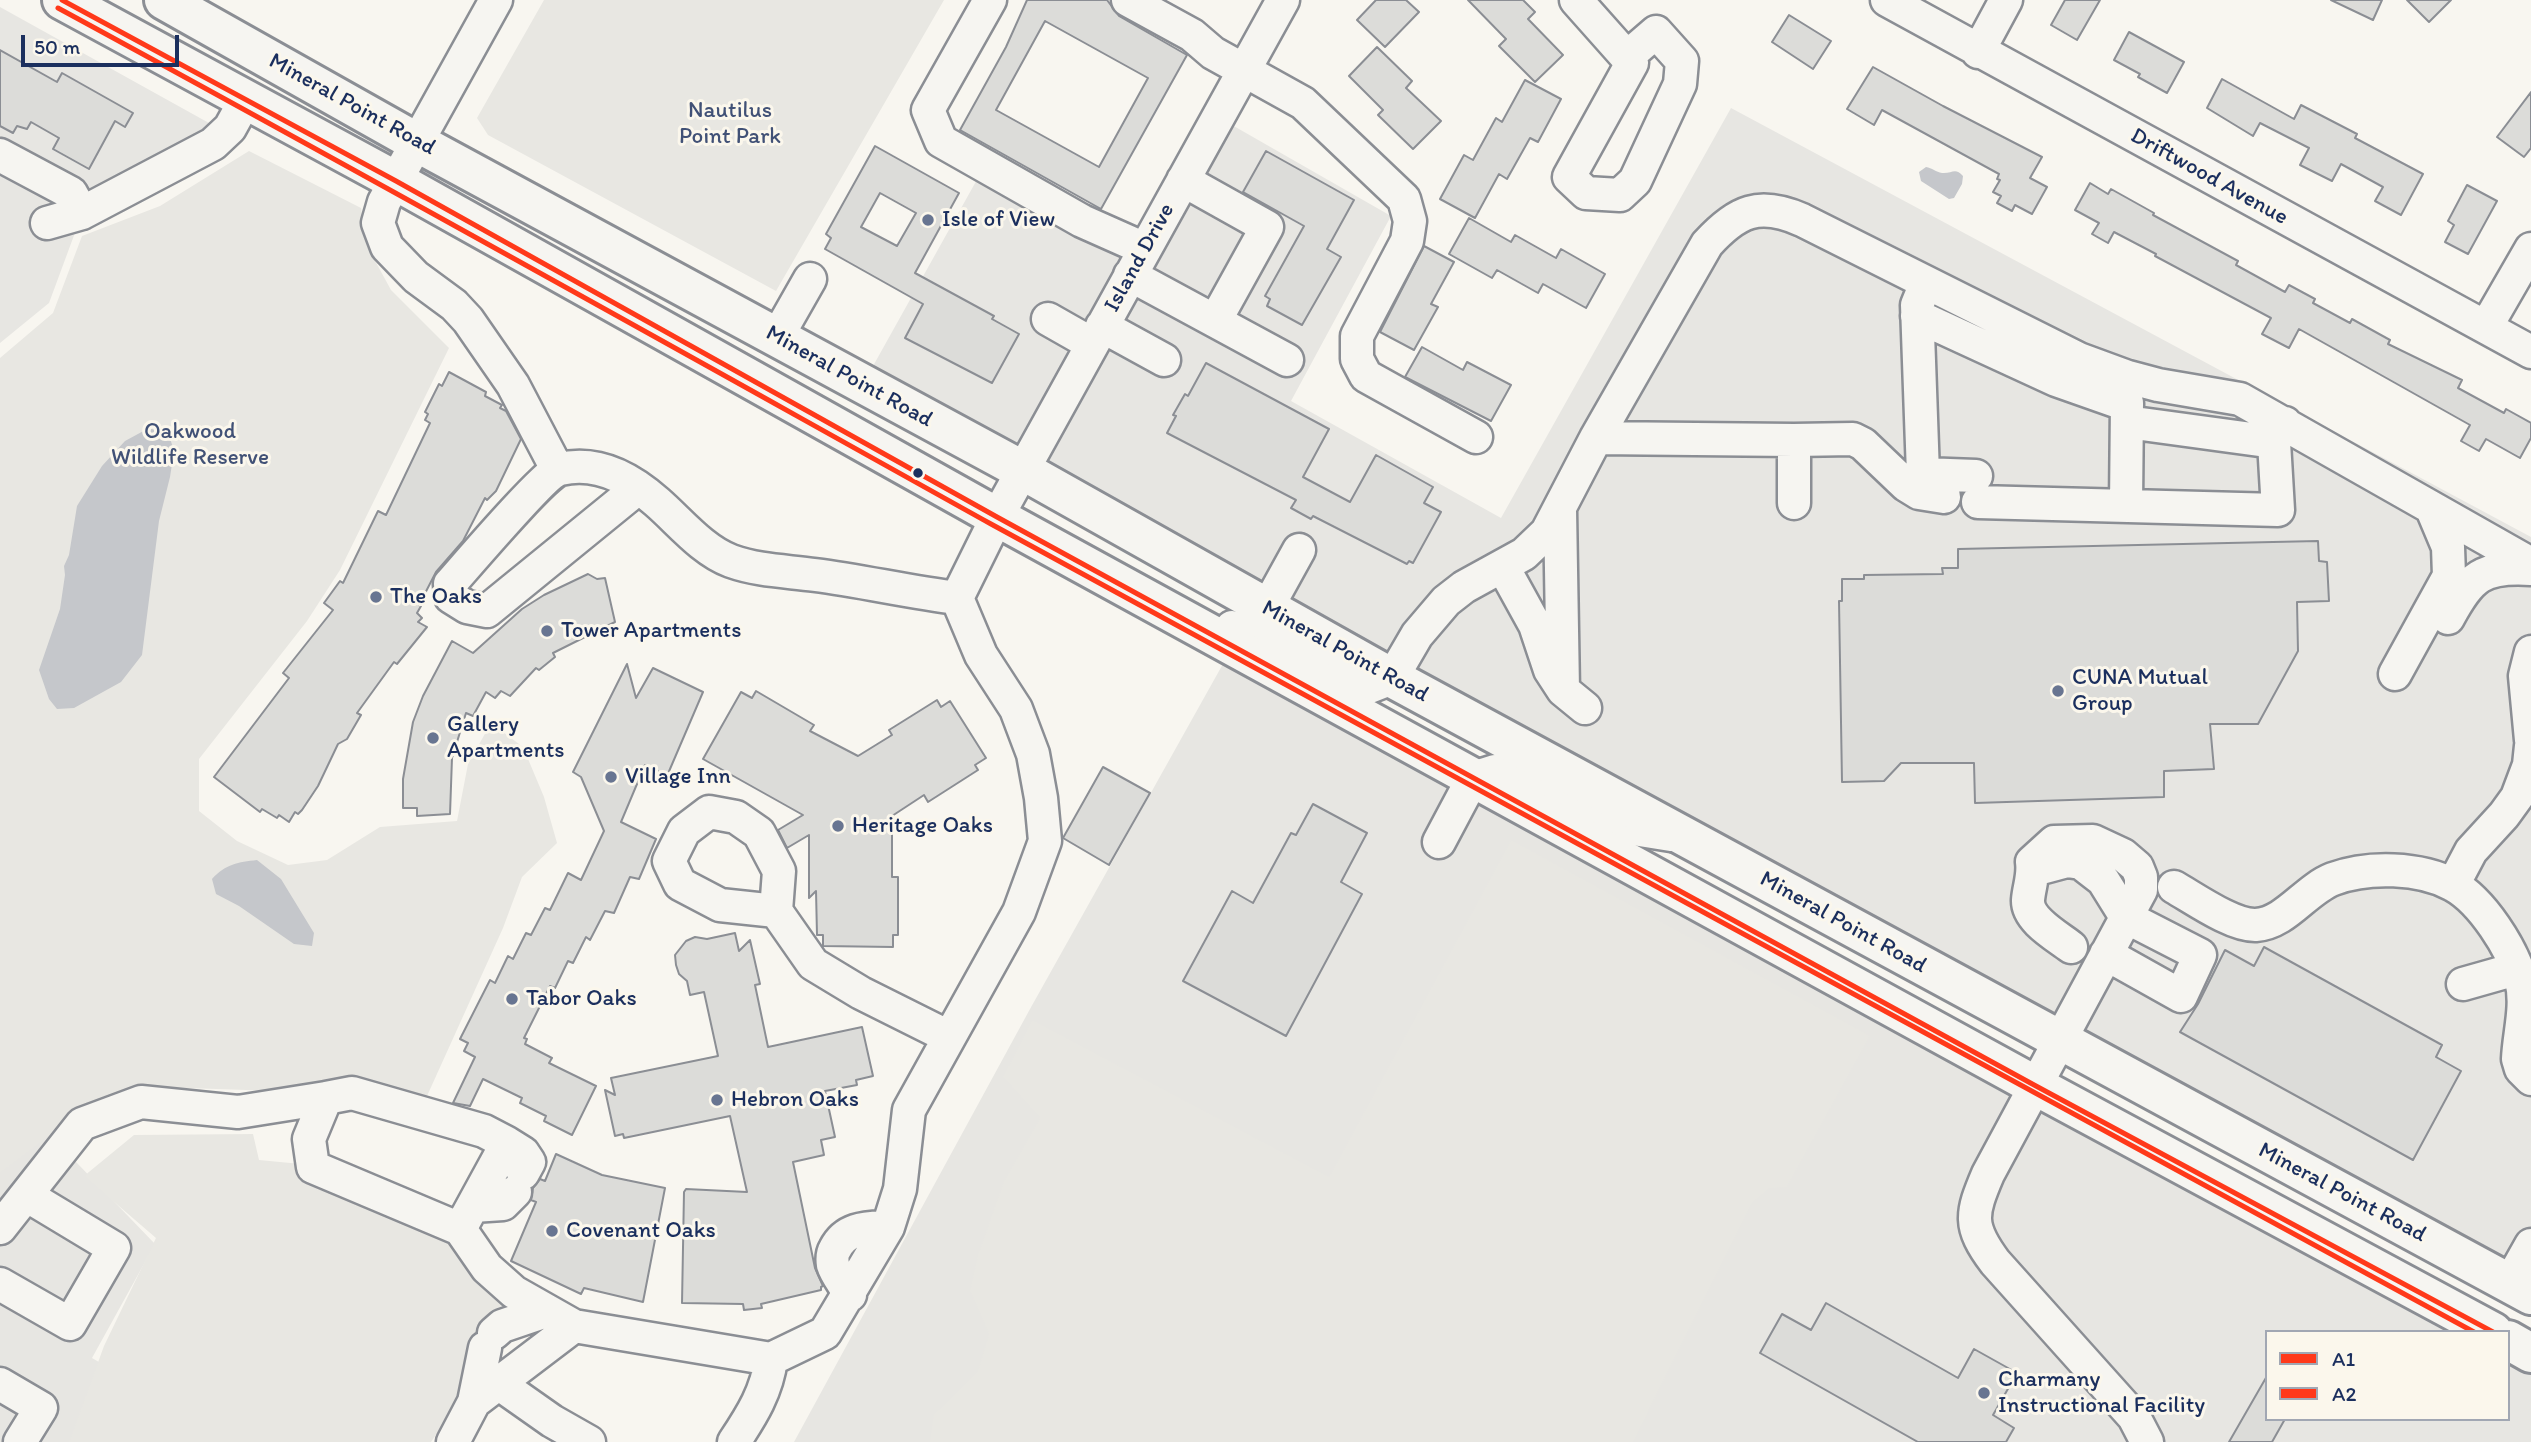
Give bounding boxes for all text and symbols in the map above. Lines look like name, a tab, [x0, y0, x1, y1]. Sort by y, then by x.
scale bar	[24, 21, 182, 65]
text: 50 m	[34, 34, 80, 59]
street label: Mineral Point Road	[264, 48, 440, 162]
park label: Nautilus Point Park	[679, 97, 781, 151]
street label: Driftwood Avenue	[2125, 122, 2293, 232]
street label: Island Drive	[1099, 199, 1181, 317]
place label: Isle of View	[942, 206, 1055, 234]
marker: Isle of View	[920, 212, 936, 228]
street label: Mineral Point Road	[761, 320, 937, 434]
park label: Oakwood Wildlife Reserve	[111, 418, 269, 472]
unlabelled marker	[911, 466, 925, 480]
place label: The Oaks	[390, 583, 482, 611]
marker: The Oaks	[368, 589, 384, 605]
street label: Mineral Point Road	[1257, 595, 1433, 709]
place label: Tower Apartments	[561, 617, 741, 645]
marker: Tower Apartments	[539, 623, 555, 639]
place label: CUNA Mutual Group	[2072, 664, 2208, 718]
marker: CUNA Mutual Group	[2050, 683, 2066, 699]
place label: Gallery Apartments	[447, 711, 565, 765]
marker: Gallery Apartments	[425, 730, 441, 746]
place label: Village Inn	[625, 763, 731, 791]
marker: Village Inn	[603, 769, 619, 785]
place label: Heritage Oaks	[852, 812, 993, 840]
marker: Heritage Oaks	[830, 818, 846, 834]
street label: Mineral Point Road	[1755, 866, 1931, 980]
place label: Tabor Oaks	[526, 985, 637, 1013]
marker: Tabor Oaks	[504, 991, 520, 1007]
place label: Hebron Oaks	[731, 1086, 859, 1114]
marker: Hebron Oaks	[709, 1092, 725, 1108]
street label: Mineral Point Road	[2253, 1137, 2431, 1249]
place label: Covenant Oaks	[566, 1217, 716, 1245]
marker: Covenant Oaks	[544, 1223, 560, 1239]
legend	[2265, 1330, 2510, 1421]
text: A1	[2332, 1346, 2355, 1371]
place label: Charmany Instructional Facility	[1998, 1366, 2205, 1420]
text: A2	[2332, 1381, 2357, 1406]
marker: Charmany Instructional Facility	[1976, 1385, 1992, 1401]

